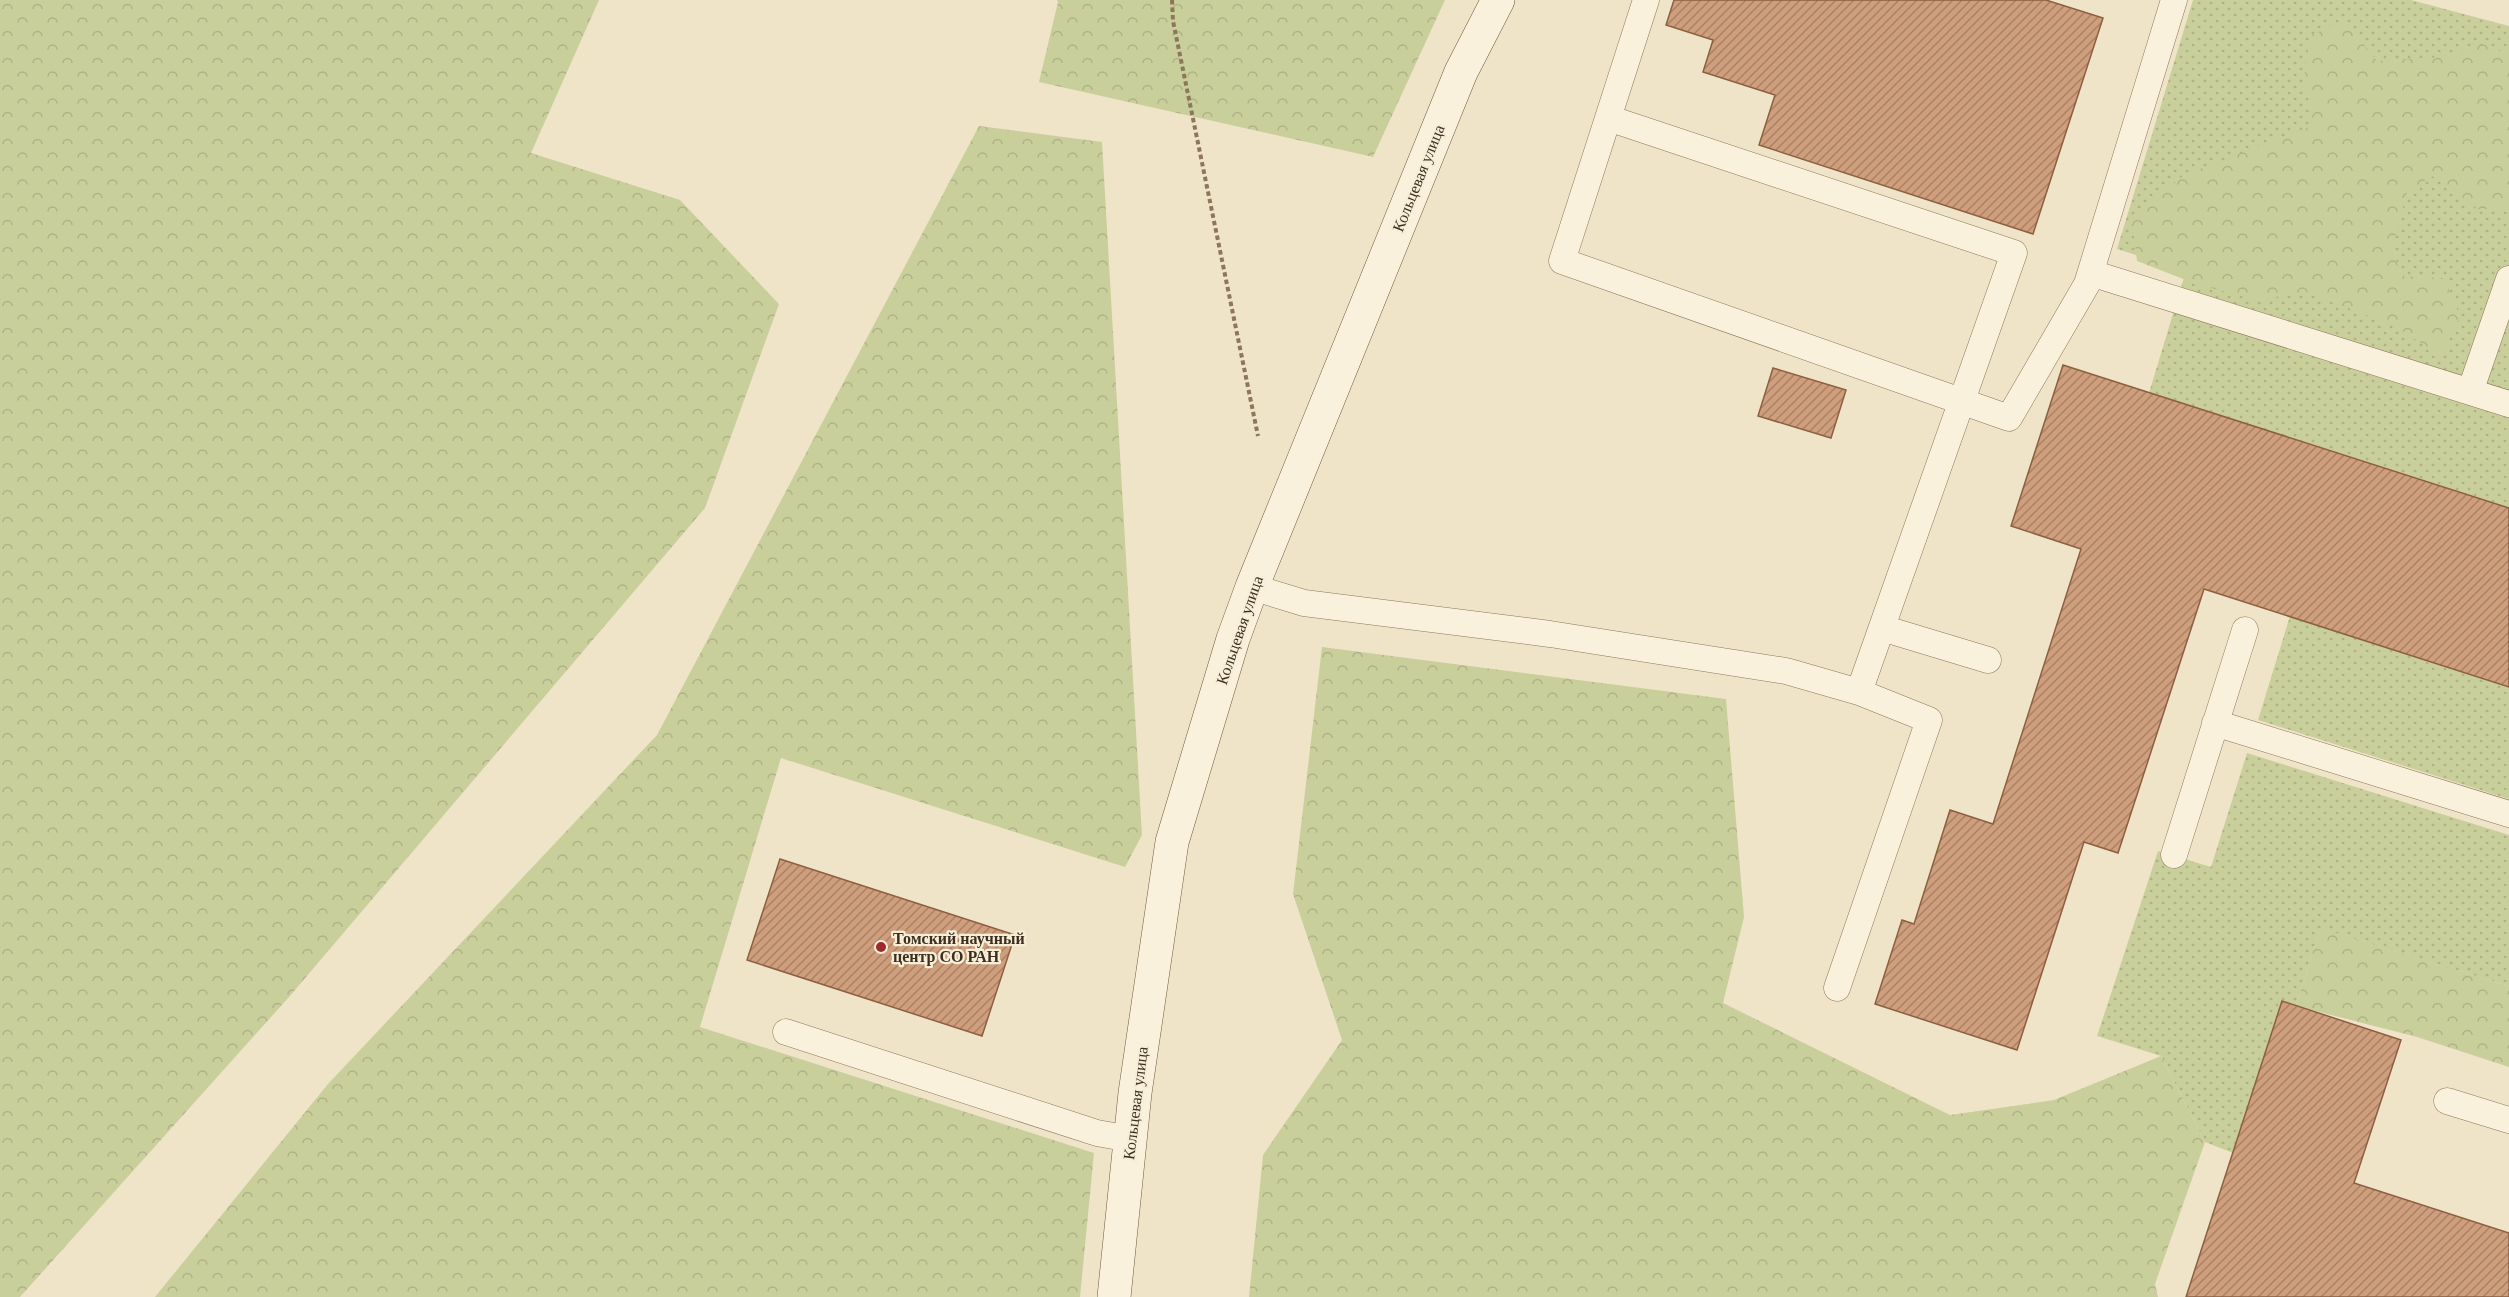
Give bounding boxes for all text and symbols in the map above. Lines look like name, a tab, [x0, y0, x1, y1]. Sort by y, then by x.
street label: Кольцевая улица	[1389, 122, 1449, 235]
street label: Кольцевая улица	[1213, 574, 1267, 687]
place label: Томский научный центр СО РАН	[893, 930, 1025, 966]
marker: Томский научный центр СО РАН	[874, 940, 888, 954]
street label: Кольцевая улица	[1120, 1045, 1152, 1161]

